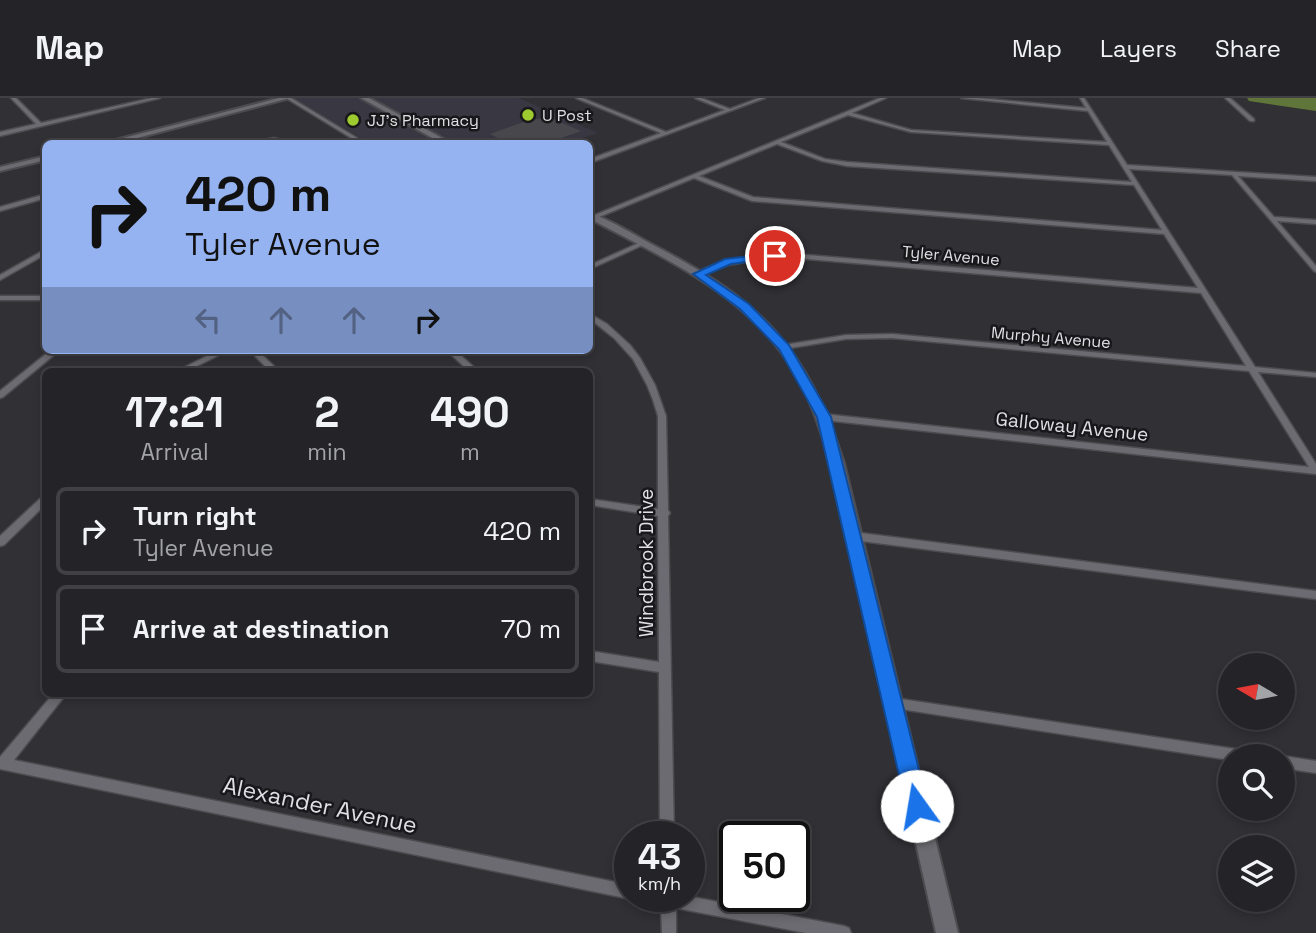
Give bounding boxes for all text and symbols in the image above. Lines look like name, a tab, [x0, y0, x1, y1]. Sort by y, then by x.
text: Map	[35, 27, 104, 69]
text: Map	[1012, 33, 1062, 64]
text: Layers	[1100, 33, 1177, 64]
text: Share	[1215, 33, 1281, 64]
place label: U Post	[542, 105, 592, 126]
marker: U Post	[520, 107, 536, 123]
place label: JJ's Pharmacy	[367, 110, 479, 131]
marker: JJ's Pharmacy	[345, 112, 361, 128]
text: 420 m	[185, 163, 331, 225]
icon: right	[70, 168, 161, 259]
text: Tyler Avenue	[185, 224, 381, 264]
pin	[745, 226, 805, 286]
icon: arrive	[756, 237, 794, 275]
street label: Tyler Avenue	[901, 241, 1001, 270]
icon: left	[189, 301, 227, 339]
icon: ahead	[262, 301, 300, 339]
icon: ahead	[335, 301, 373, 339]
icon: right	[408, 301, 446, 339]
street label: Murphy Avenue	[990, 322, 1112, 353]
text: 17:21	[125, 386, 224, 439]
text: 2	[314, 386, 339, 439]
text: 490	[430, 386, 510, 439]
street label: Galloway Avenue	[994, 406, 1150, 447]
text: Arrival	[140, 437, 209, 467]
text: min	[307, 437, 347, 467]
text: m	[460, 437, 480, 467]
street label: Windbrook Drive	[634, 489, 659, 637]
text: Turn right	[133, 499, 257, 533]
icon: right	[74, 512, 112, 550]
text: 420 m	[483, 514, 561, 548]
text: Tyler Avenue	[133, 533, 274, 563]
icon: arrive	[74, 610, 112, 648]
text: Arrive at destination	[133, 612, 390, 646]
text: 70 m	[501, 612, 561, 646]
north arrow	[1218, 653, 1295, 730]
map controls	[1218, 653, 1295, 912]
button: search	[1218, 744, 1295, 821]
position arrow	[880, 769, 954, 843]
street label: Alexander Avenue	[220, 770, 420, 840]
speed limit sign: 50	[719, 821, 810, 912]
text: 43	[638, 835, 681, 879]
button: layers	[1218, 835, 1295, 912]
text: km/h	[638, 872, 681, 895]

